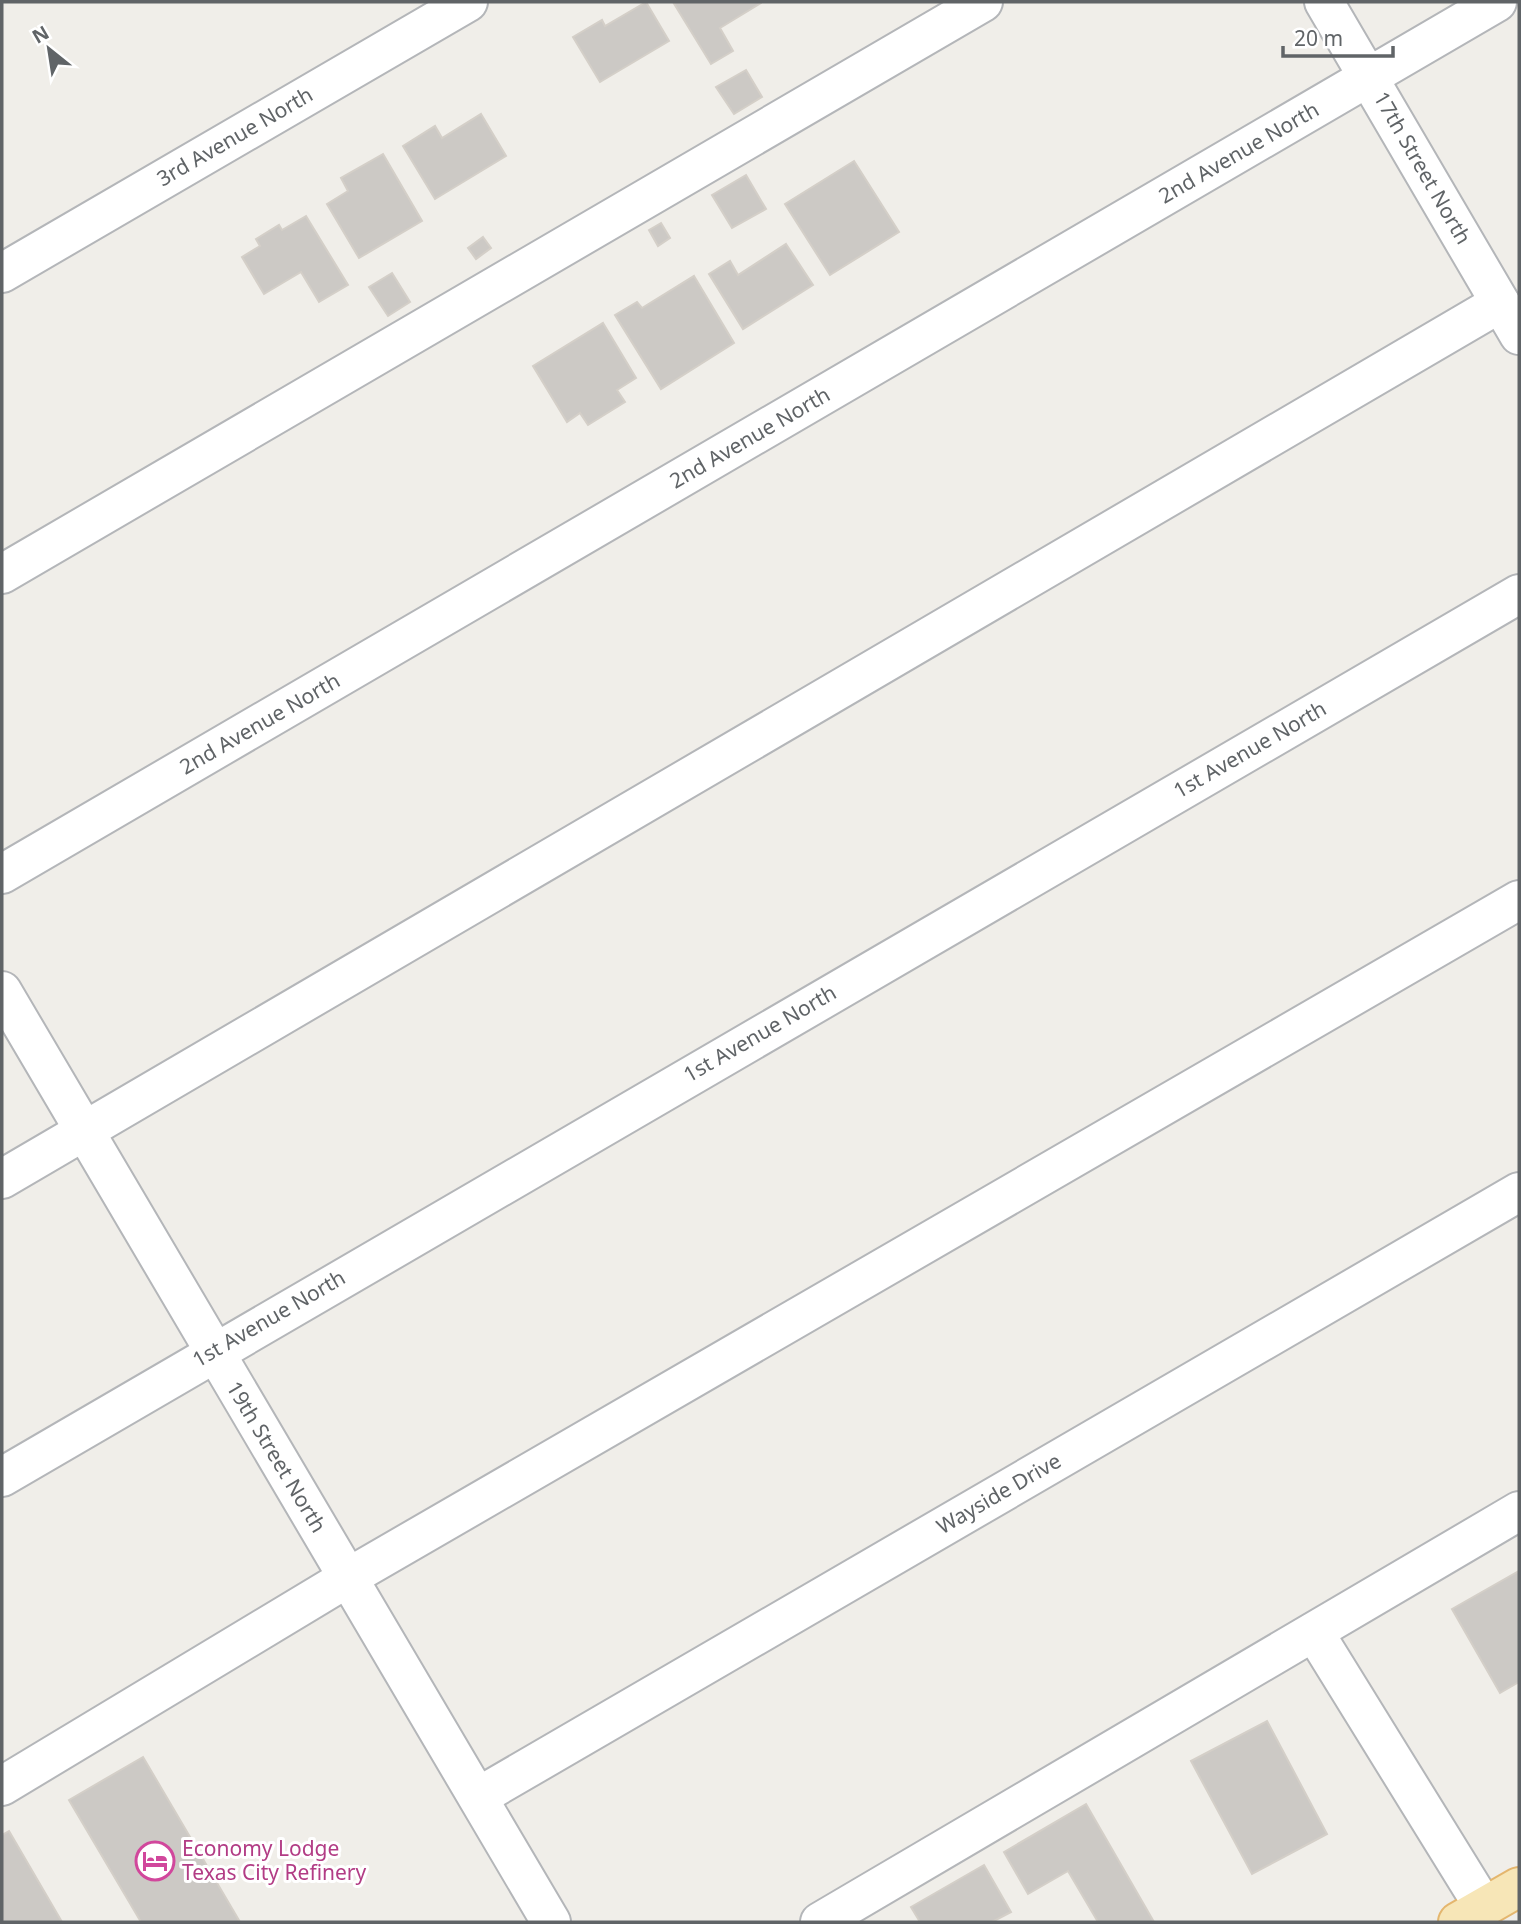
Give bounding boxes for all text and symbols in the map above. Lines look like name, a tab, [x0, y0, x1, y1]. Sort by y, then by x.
north arrow	[14, 14, 84, 84]
scale bar	[1283, 14, 1393, 58]
text: N	[27, 19, 54, 49]
text: 20 m	[1294, 24, 1343, 52]
street label: 3rd Avenue North	[151, 80, 318, 192]
street label: 17th Street North	[1368, 86, 1478, 249]
street label: 2nd Avenue North	[1153, 95, 1324, 209]
street label: 2nd Avenue North	[664, 380, 835, 494]
street label: 2nd Avenue North	[174, 666, 345, 780]
street label: 1st Avenue North	[1168, 694, 1331, 804]
street label: 1st Avenue North	[678, 978, 841, 1088]
street label: 1st Avenue North	[187, 1263, 350, 1373]
street label: 19th Street North	[221, 1376, 333, 1537]
street label: Wayside Drive	[931, 1446, 1066, 1540]
place label: Economy Lodge Texas City Refinery	[182, 1834, 367, 1886]
hotel icon: Economy Lodge Texas City Refinery	[134, 1840, 176, 1882]

